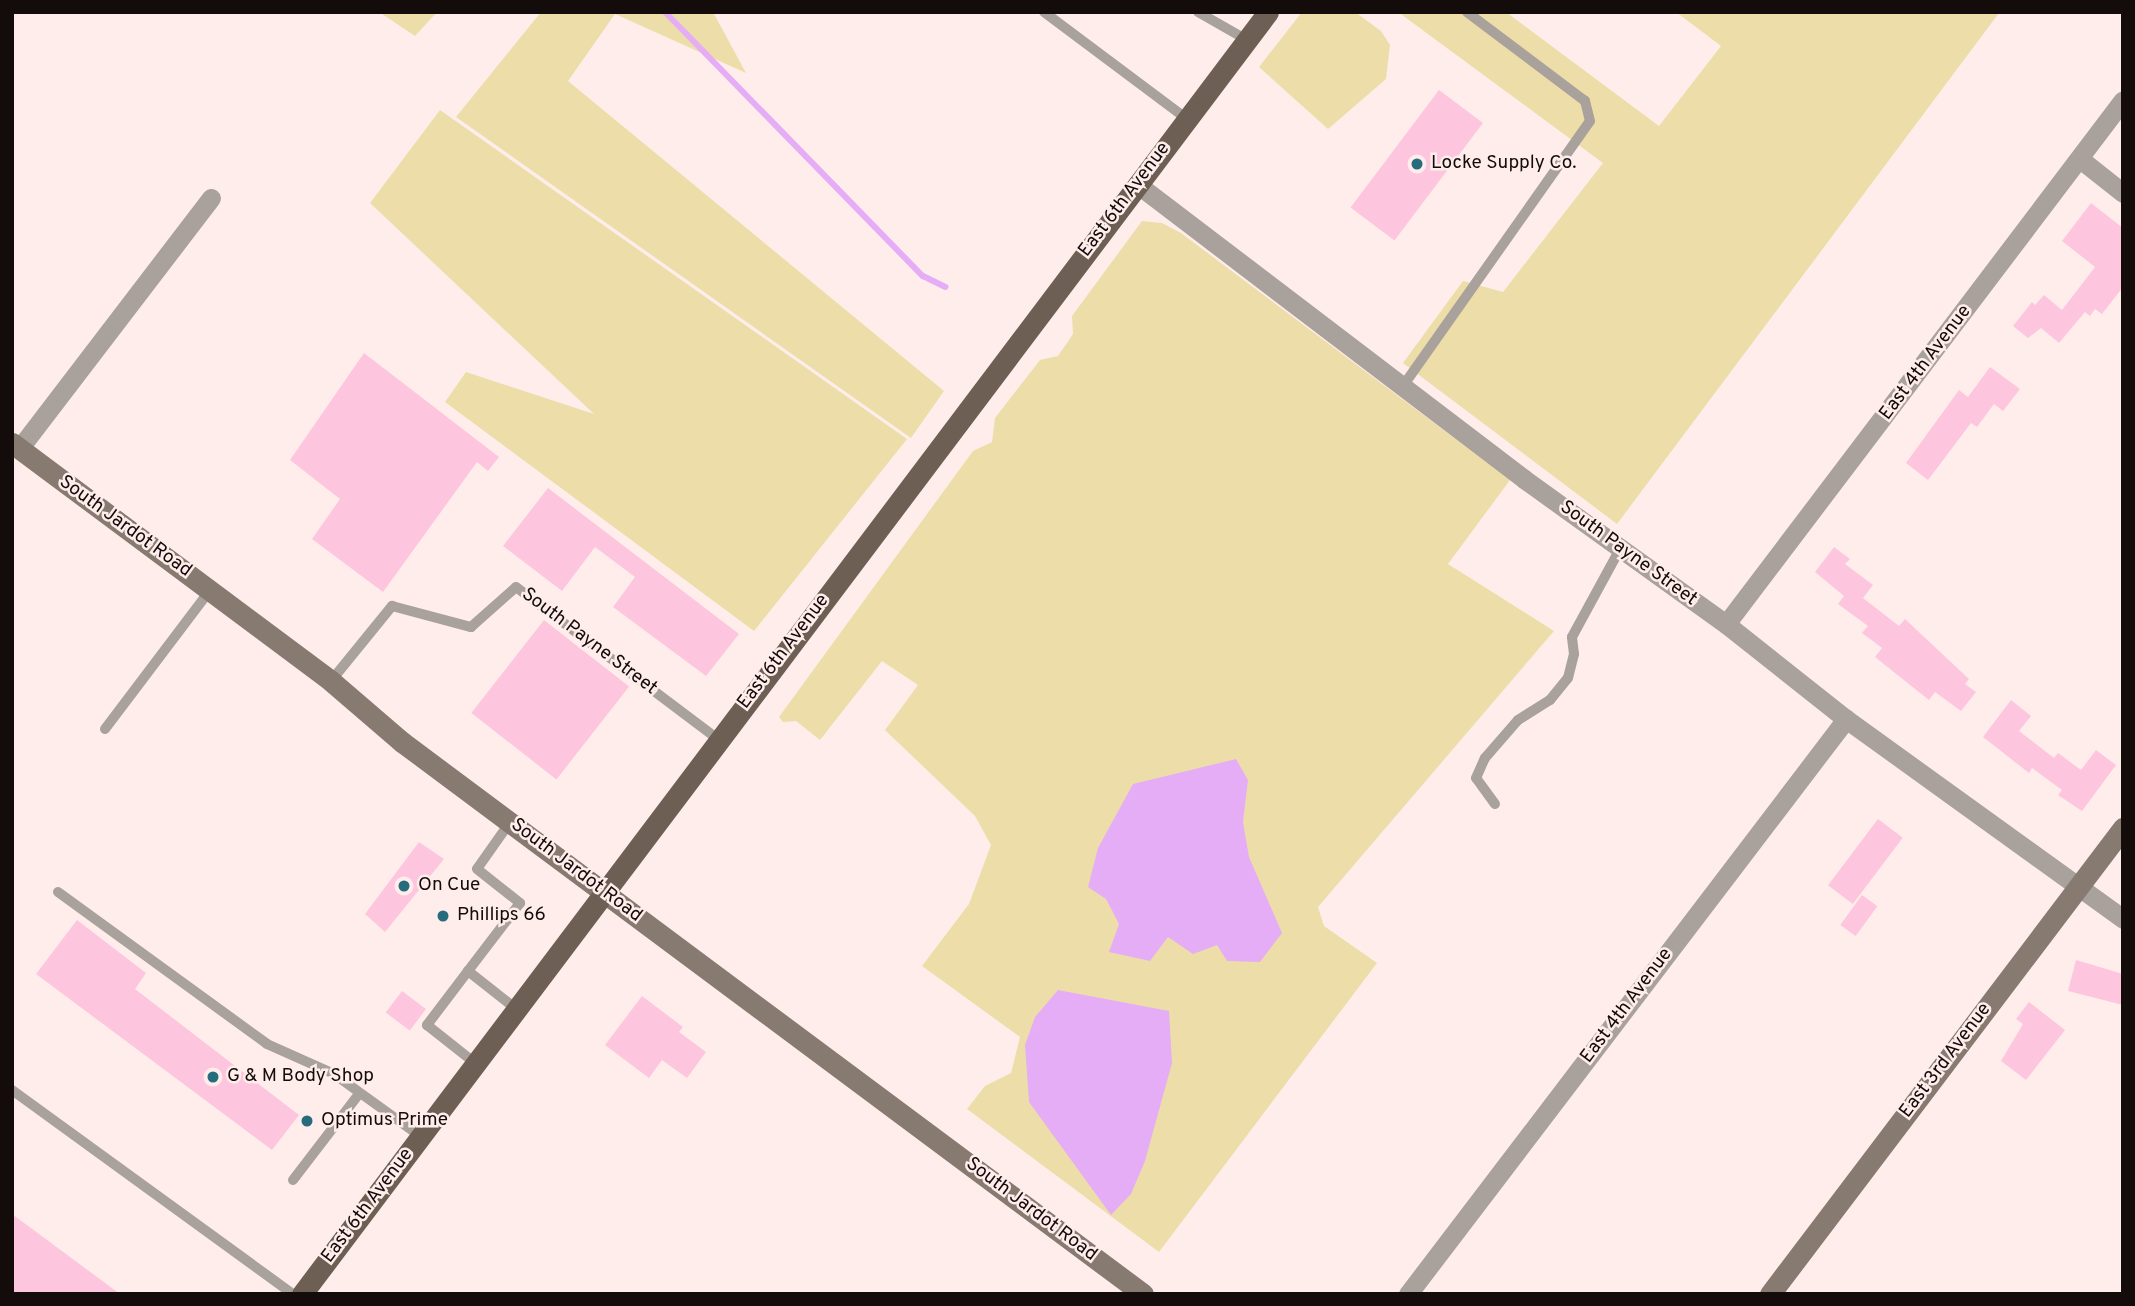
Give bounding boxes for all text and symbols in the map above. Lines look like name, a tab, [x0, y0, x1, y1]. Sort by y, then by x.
street label: East 6th Avenue	[1074, 138, 1176, 262]
place label: Locke Supply Co.	[1431, 153, 1576, 175]
marker: Locke Supply Co.	[1409, 156, 1425, 172]
street label: East 4th Avenue	[1875, 301, 1977, 425]
street label: South Jardot Road	[54, 471, 196, 583]
street label: South Payne Street	[1555, 497, 1701, 611]
street label: South Payne Street	[517, 584, 661, 700]
street label: East 6th Avenue	[733, 590, 835, 714]
street label: South Jardot Road	[506, 814, 646, 928]
place label: On Cue	[418, 875, 480, 897]
marker: On Cue	[396, 878, 412, 894]
place label: Phillips 66	[457, 905, 546, 927]
marker: Phillips 66	[435, 908, 451, 924]
street label: East 4th Avenue	[1576, 944, 1678, 1068]
street label: East 3rd Avenue	[1895, 999, 1997, 1123]
place label: G & M Body Shop	[227, 1066, 374, 1088]
marker: G & M Body Shop	[205, 1069, 221, 1085]
place label: Optimus Prime	[321, 1110, 448, 1132]
marker: Optimus Prime	[299, 1113, 315, 1129]
street label: East 6th Avenue	[317, 1144, 419, 1268]
street label: South Jardot Road	[961, 1153, 1101, 1267]

